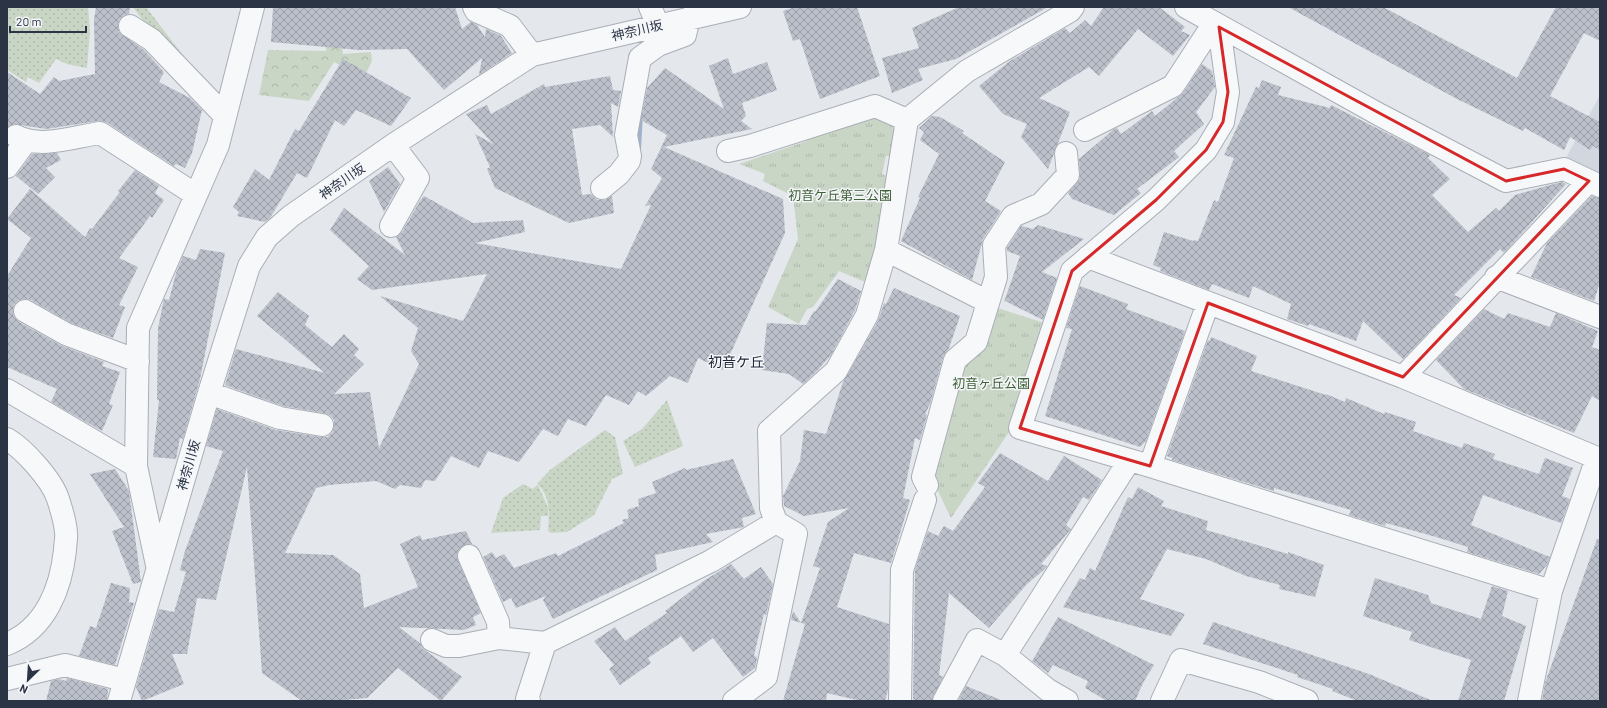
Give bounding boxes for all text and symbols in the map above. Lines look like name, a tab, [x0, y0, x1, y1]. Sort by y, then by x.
scale bar	[10, 8, 86, 34]
text: 20 m	[16, 14, 42, 28]
street label: 神奈川坂	[610, 16, 664, 44]
street label: 神奈川坂	[316, 160, 368, 202]
park label: 初音ケ丘第三公園	[788, 187, 892, 203]
district label: 初音ケ丘	[708, 353, 764, 370]
park label: 初音ヶ丘公園	[952, 375, 1030, 391]
street label: 神奈川坂	[173, 438, 203, 492]
north arrow	[8, 660, 48, 700]
text: N	[17, 682, 30, 697]

